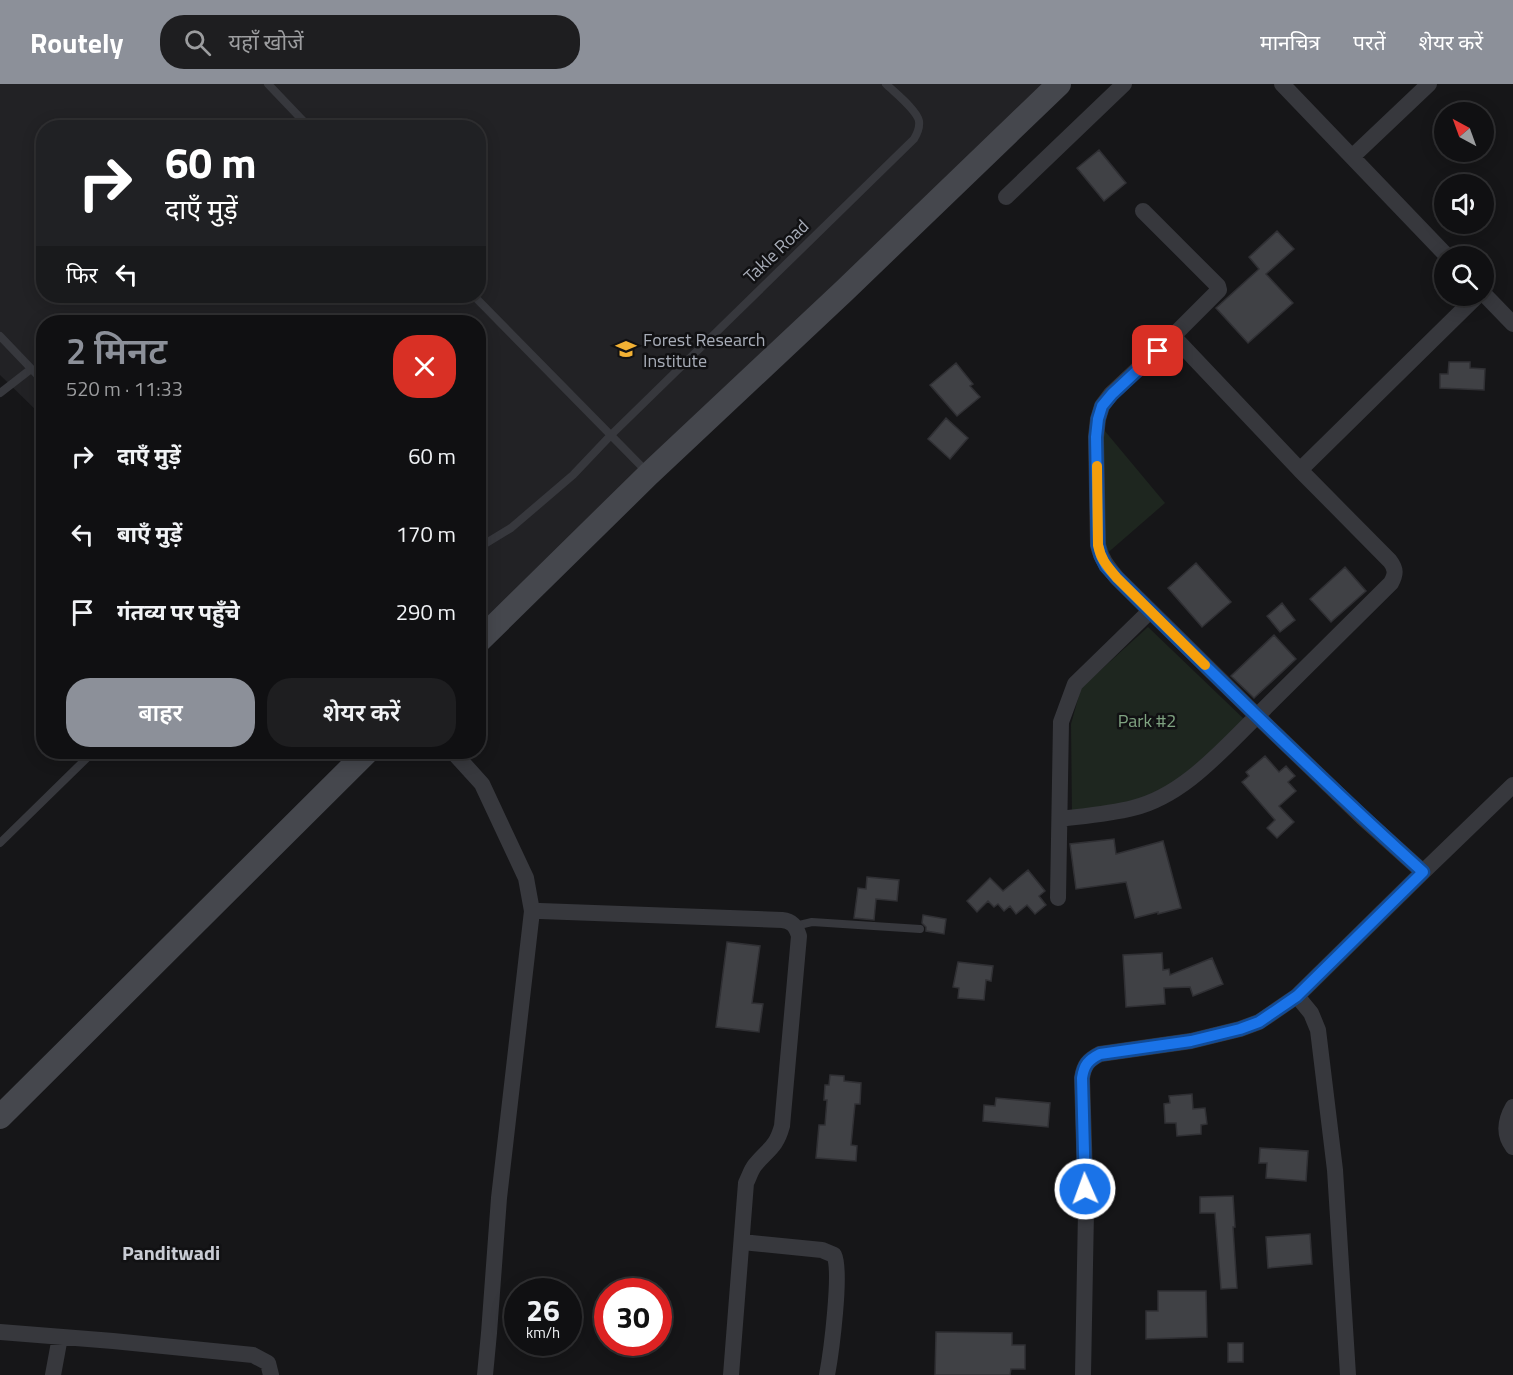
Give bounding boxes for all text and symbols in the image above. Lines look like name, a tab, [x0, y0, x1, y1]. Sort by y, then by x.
search box	[160, 15, 580, 69]
text: Routely	[30, 21, 124, 64]
text: यहाँ खोजें	[229, 25, 304, 59]
icon: search	[181, 26, 214, 59]
text: मानचित्र	[1260, 26, 1320, 58]
text: परतें	[1353, 26, 1386, 58]
text: शेयर करें	[1419, 26, 1483, 58]
north arrow	[1434, 102, 1494, 162]
map controls	[1434, 102, 1494, 306]
text: 60 m	[165, 130, 257, 194]
icon: right	[66, 144, 144, 222]
button: sound	[1434, 174, 1494, 234]
text: दाएँ मुड़ें	[165, 188, 238, 229]
street label: Takle Road	[737, 213, 815, 289]
button: search	[1434, 246, 1494, 306]
text: फिर	[66, 258, 98, 292]
icon: left	[110, 258, 143, 291]
text: 2 मिनट	[66, 323, 167, 378]
pin	[1132, 325, 1183, 376]
place label: Forest Research Institute	[643, 326, 766, 374]
icon: arrive	[1141, 334, 1174, 367]
button: close	[393, 335, 456, 398]
school or university icon: Forest Research Institute	[614, 337, 638, 361]
text: 520 m · 11:33	[66, 373, 183, 404]
text: दाएँ मुड़ें	[117, 439, 181, 473]
text: 60 m	[408, 439, 456, 473]
icon: right	[66, 440, 99, 473]
text: बाएँ मुड़ें	[117, 517, 182, 551]
text: 170 m	[396, 517, 456, 551]
icon: left	[66, 518, 99, 551]
text: गंतव्य पर पहुँचे	[117, 595, 240, 629]
text: 290 m	[396, 595, 456, 629]
icon: arrive	[66, 596, 99, 629]
button: बाहर	[66, 678, 255, 747]
button: शेयर करें	[267, 678, 456, 747]
park label: Park #2	[1118, 707, 1176, 734]
position arrow	[1053, 1157, 1117, 1221]
district label: Panditwadi	[122, 1237, 220, 1268]
speed limit sign: 30	[594, 1278, 672, 1356]
text: 26	[526, 1287, 560, 1333]
text: km/h	[526, 1321, 560, 1344]

